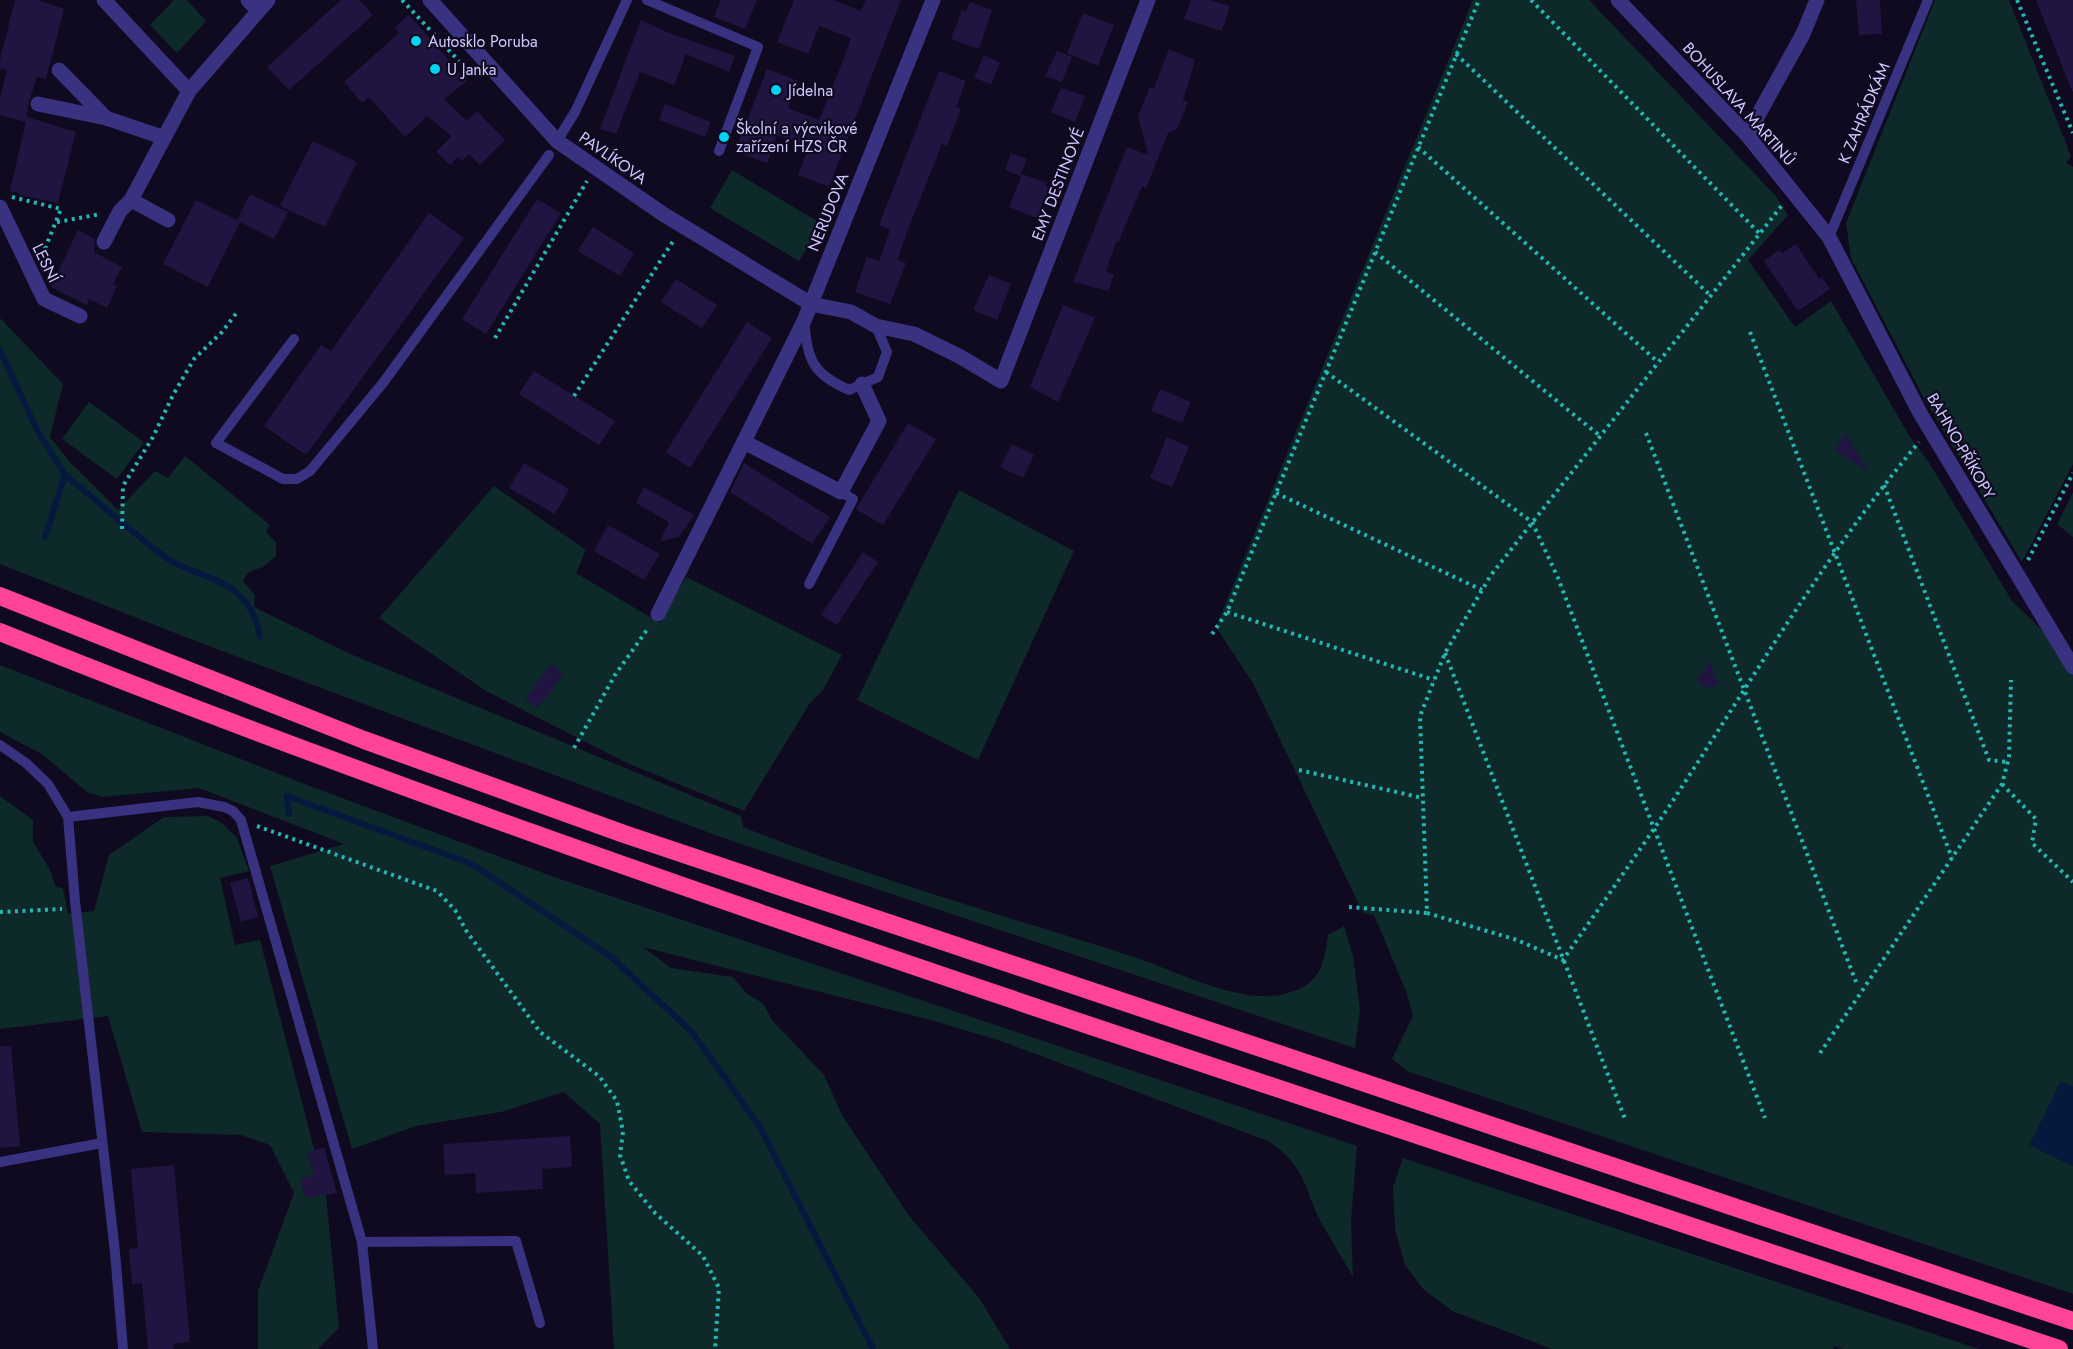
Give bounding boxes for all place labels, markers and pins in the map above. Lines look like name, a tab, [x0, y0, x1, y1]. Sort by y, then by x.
place label: Autosklo Poruba	[428, 30, 538, 53]
marker: Autosklo Poruba	[409, 34, 423, 48]
place label: U Janka	[447, 58, 497, 81]
marker: U Janka	[428, 62, 442, 76]
place label: Jídelna	[786, 79, 833, 102]
marker: Jídelna	[769, 83, 783, 97]
place label: Školní a výcvikové zařízení HZS ČR	[736, 117, 858, 158]
marker: Školní a výcvikové zařízení HZS ČR	[717, 130, 731, 144]

